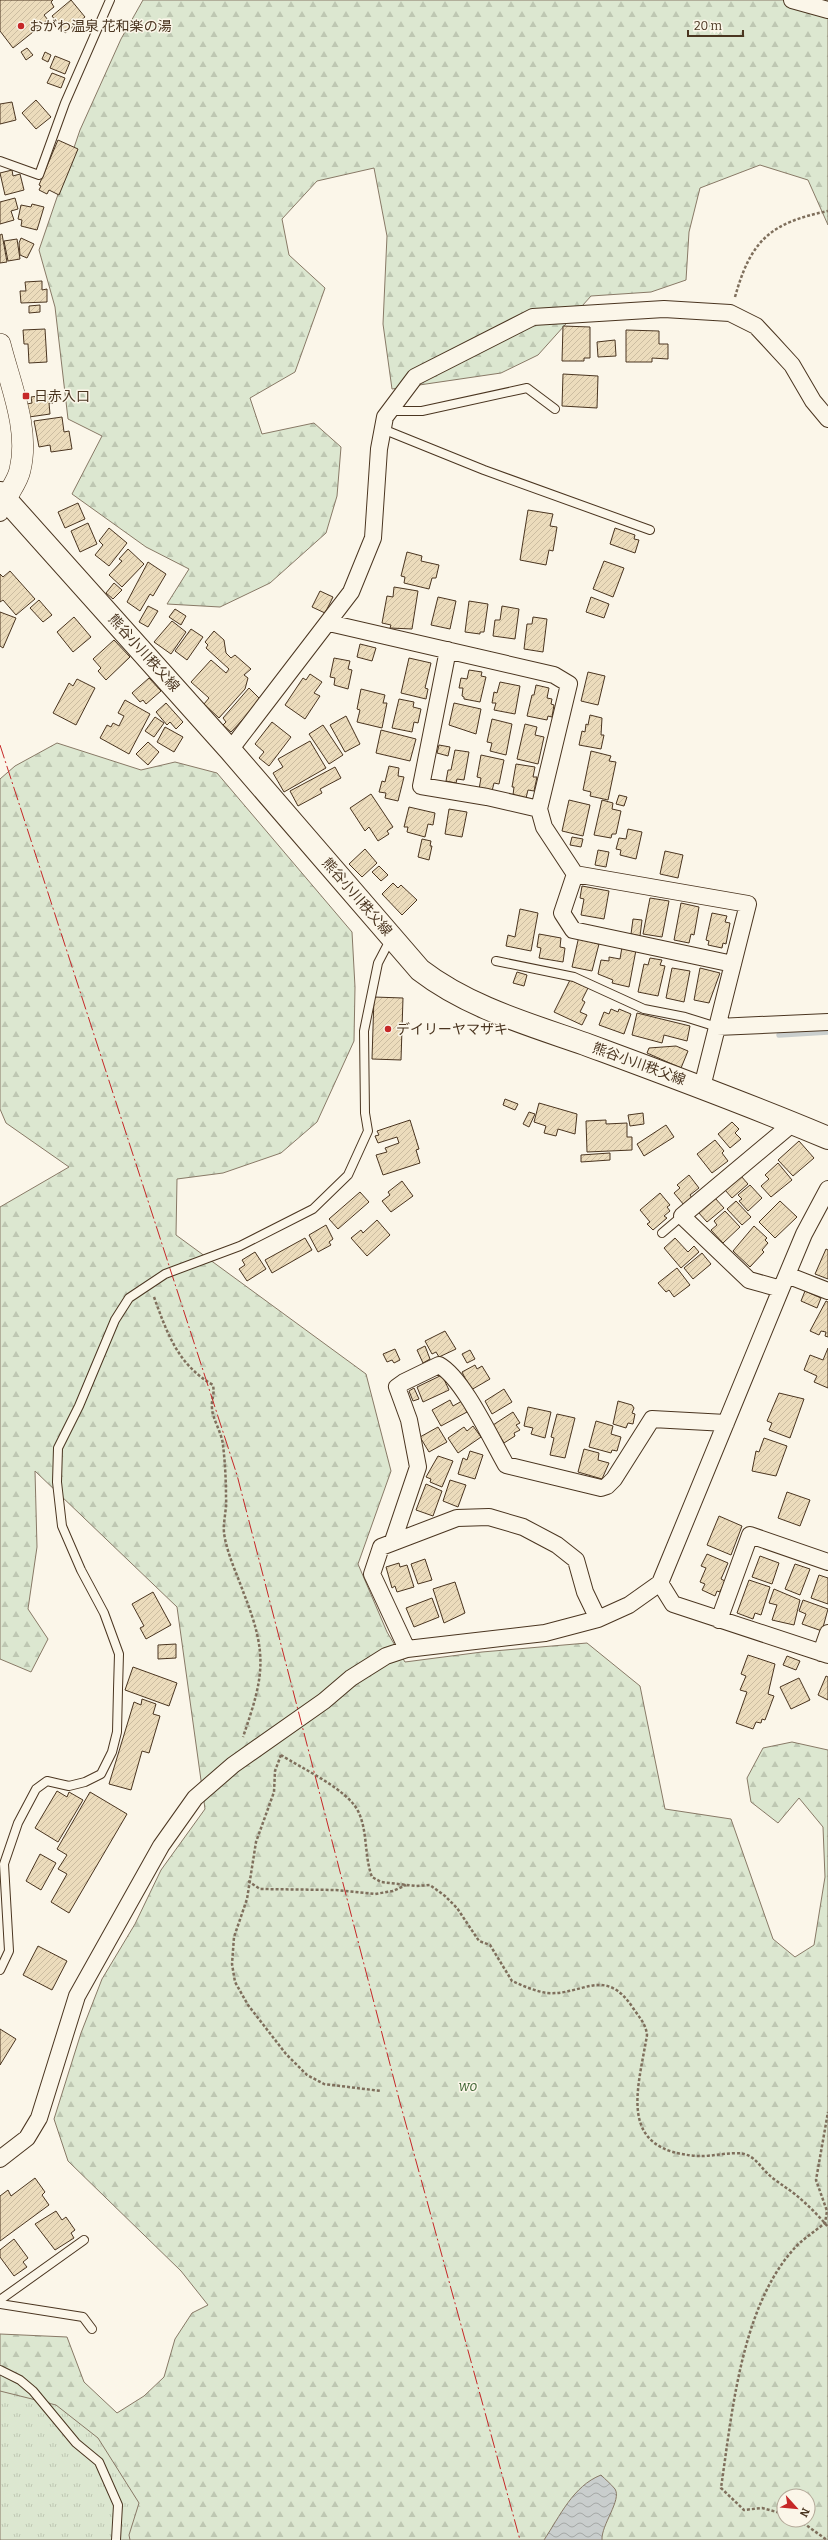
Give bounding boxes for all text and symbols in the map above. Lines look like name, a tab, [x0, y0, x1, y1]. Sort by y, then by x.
scale bar	[688, 12, 743, 38]
place label: おがわ温泉 花和楽の湯	[29, 18, 172, 35]
text: 20 m	[694, 19, 723, 33]
marker: おがわ温泉 花和楽の湯	[16, 21, 26, 31]
place label: 日赤入口	[34, 388, 90, 405]
marker: 日赤入口	[21, 391, 31, 401]
street label: 熊谷小川秩父線	[105, 611, 183, 695]
street label: 熊谷小川秩父線	[318, 854, 396, 940]
place label: デイリーヤマザキ	[396, 1021, 508, 1038]
marker: デイリーヤマザキ	[383, 1024, 393, 1034]
street label: 熊谷小川秩父線	[590, 1039, 688, 1089]
park label: wo	[459, 2078, 477, 2095]
north arrow	[776, 2488, 816, 2528]
text: N	[797, 2506, 812, 2519]

